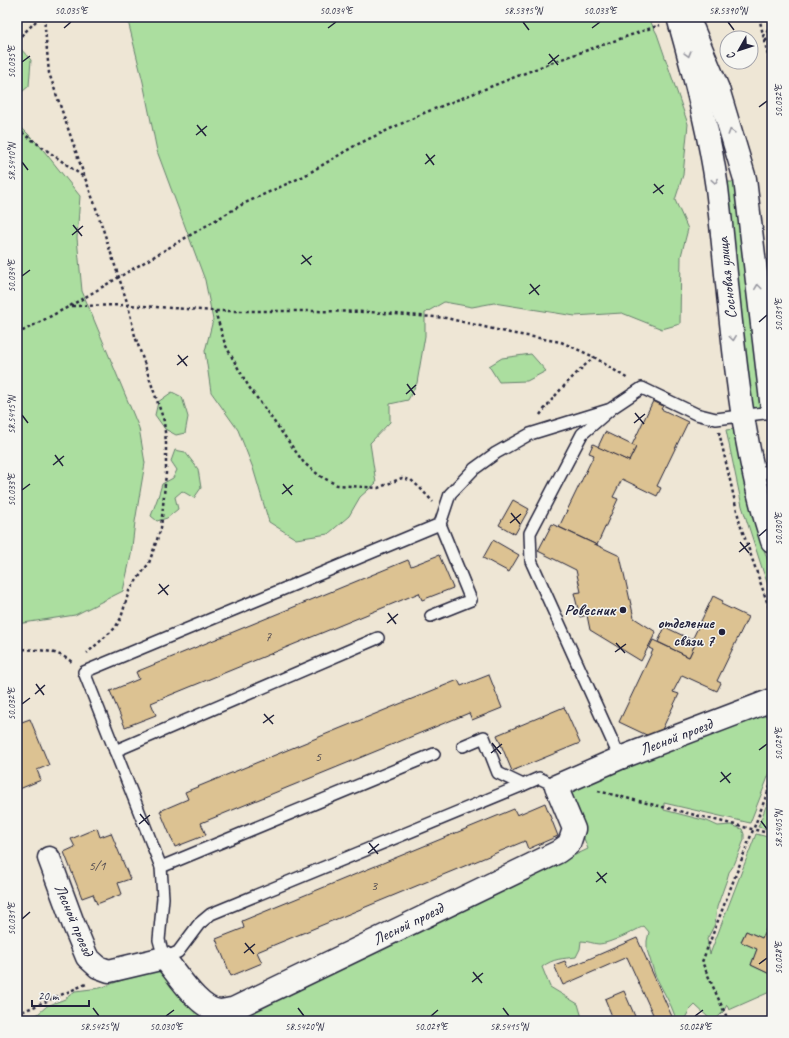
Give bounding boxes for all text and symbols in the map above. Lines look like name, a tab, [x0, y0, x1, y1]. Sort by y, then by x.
text: 50.035°E	[55, 4, 89, 17]
text: 50.034°E	[320, 4, 354, 17]
text: 58.5395°N	[504, 4, 544, 17]
text: 50.033°E	[584, 4, 618, 17]
text: 58.5390°N	[709, 4, 749, 17]
north arrow	[719, 30, 759, 70]
text: 50.035°E	[5, 44, 18, 78]
text: С	[723, 49, 738, 63]
one-way arrow	[683, 51, 692, 58]
text: 50.032°E	[772, 83, 785, 117]
one-way arrow	[728, 128, 736, 135]
text: 58.5410°N	[5, 141, 18, 181]
one-way arrow	[711, 178, 719, 185]
street label: Сосновая улица	[713, 235, 741, 320]
text: 50.034°E	[5, 258, 18, 292]
one-way arrow	[754, 284, 763, 290]
text: 50.031°E	[772, 297, 785, 331]
one-way arrow	[728, 335, 737, 342]
text: 58.5415°N	[5, 394, 18, 434]
text: 50.033°E	[5, 472, 18, 506]
text: 50.030°E	[772, 511, 785, 545]
place label: Ровесник	[565, 600, 617, 620]
marker: Ровесник	[618, 605, 628, 615]
place label: отделение связи 7	[658, 613, 716, 651]
marker: отделение связи 7	[717, 627, 727, 637]
house number: 7	[265, 628, 272, 645]
text: 50.032°E	[5, 686, 18, 720]
street label: Лесной проезд	[637, 714, 716, 760]
text: 50.029°E	[772, 726, 785, 760]
house number: 5	[315, 748, 322, 765]
text: 58.5405°N	[772, 808, 785, 848]
house number: 5/1	[88, 857, 106, 874]
house number: 3	[371, 877, 379, 894]
street label: Лесной проезд	[50, 881, 99, 960]
street label: Лесной проезд	[369, 898, 448, 950]
text: 50.031°E	[5, 901, 18, 935]
text: 50.028°E	[772, 940, 785, 974]
scale bar	[32, 982, 89, 1008]
text: 20 m	[38, 988, 60, 1004]
text: 58.5425°N	[80, 1020, 120, 1033]
text: 50.030°E	[150, 1020, 184, 1033]
text: 58.5420°N	[285, 1020, 325, 1033]
text: 50.029°E	[415, 1020, 449, 1033]
text: 58.5415°N	[490, 1020, 530, 1033]
text: 50.028°E	[679, 1020, 713, 1033]

